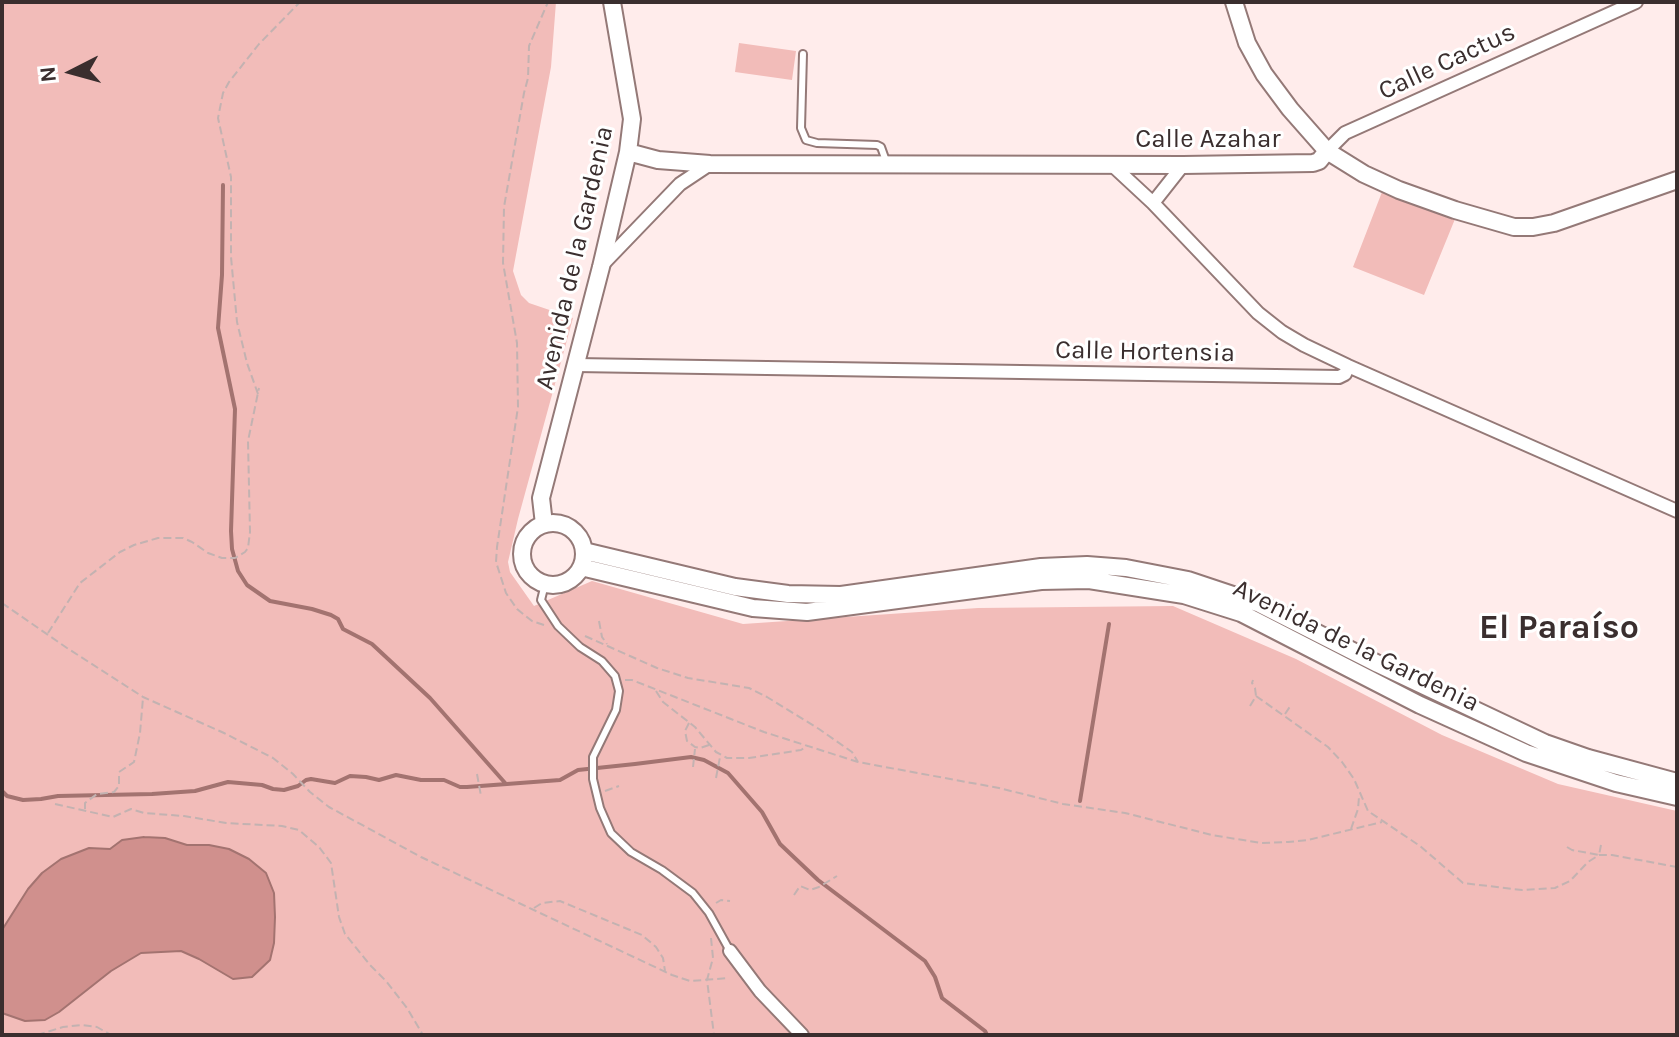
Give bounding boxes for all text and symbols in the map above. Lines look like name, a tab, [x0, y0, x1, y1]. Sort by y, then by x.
street label: Calle Cactus	[1374, 17, 1520, 107]
north arrow	[32, 32, 112, 112]
text: N	[34, 65, 62, 84]
street label: Avenida de la Gardenia	[529, 123, 621, 393]
street label: Calle Azahar	[1135, 124, 1281, 156]
street label: Calle Hortensia	[1055, 335, 1235, 369]
street label: Avenida de la Gardenia	[1228, 573, 1484, 719]
district label: El Paraíso	[1479, 608, 1639, 648]

